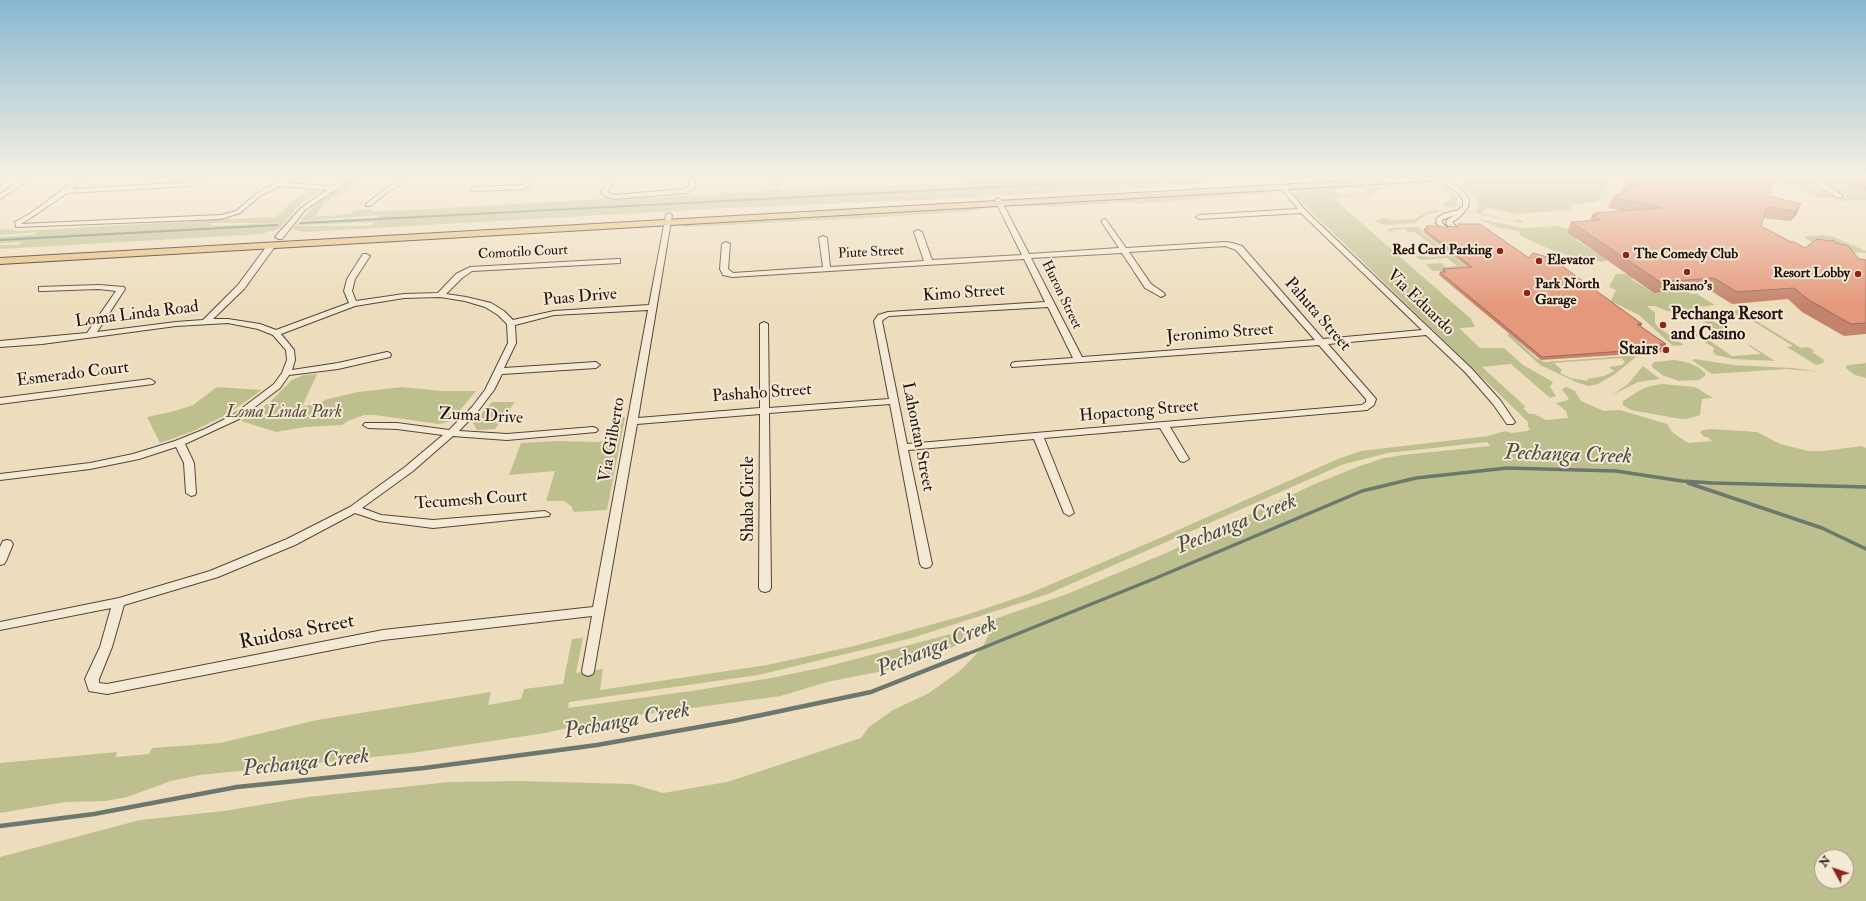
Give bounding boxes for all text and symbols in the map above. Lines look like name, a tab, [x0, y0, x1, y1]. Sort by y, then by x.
street label: Comotilo Court	[478, 242, 568, 264]
street label: Piute Street	[838, 243, 904, 263]
place label: Red Card Parking	[1392, 243, 1492, 259]
marker: Red Card Parking	[1495, 246, 1505, 256]
place label: The Comedy Club	[1634, 247, 1738, 263]
marker: The Comedy Club	[1621, 250, 1631, 260]
place label: Elevator	[1547, 253, 1595, 269]
marker: Elevator	[1534, 256, 1544, 266]
street label: Huron Street	[1037, 258, 1085, 332]
street label: Via Eduardo	[1382, 266, 1458, 340]
place label: Resort Lobby	[1773, 266, 1850, 282]
marker: Paisano’s	[1682, 267, 1692, 277]
marker: Resort Lobby	[1853, 269, 1863, 279]
street label: Pahuta Street	[1279, 274, 1355, 356]
place label: Park North Garage	[1535, 277, 1599, 310]
place label: Paisano’s	[1662, 279, 1712, 295]
street label: Kimo Street	[922, 281, 1006, 307]
street label: Puas Drive	[542, 285, 618, 311]
marker: Park North Garage	[1522, 288, 1532, 298]
street label: Loma Linda Road	[74, 297, 200, 333]
place label: Pechanga Resort and Casino	[1671, 305, 1783, 345]
street label: Jeronimo Street	[1166, 320, 1274, 348]
marker: Pechanga Resort and Casino	[1658, 320, 1668, 330]
place label: Stairs	[1619, 340, 1658, 360]
marker: Stairs	[1661, 345, 1671, 355]
street label: Esmerado Court	[16, 358, 130, 392]
street label: Pashaho Street	[711, 380, 813, 408]
street label: Lahontan Street	[896, 381, 938, 493]
street label: Via Gilberto	[596, 396, 630, 484]
street label: Hopactong Street	[1079, 397, 1199, 427]
park label: Loma Linda Park	[226, 403, 342, 423]
street label: Zuma Drive	[438, 405, 524, 429]
water label: Pechanga Creek	[1504, 441, 1632, 471]
street label: Shaba Circle	[739, 456, 759, 542]
street label: Tecumesh Court	[414, 487, 528, 515]
water label: Pechanga Creek	[1173, 489, 1301, 561]
street label: Ruidosa Street	[237, 610, 357, 656]
water label: Pechanga Creek	[873, 612, 1001, 684]
water label: Pechanga Creek	[562, 698, 692, 746]
water label: Pechanga Creek	[241, 744, 371, 784]
north arrow	[1814, 849, 1854, 889]
text: N	[1817, 854, 1833, 870]

